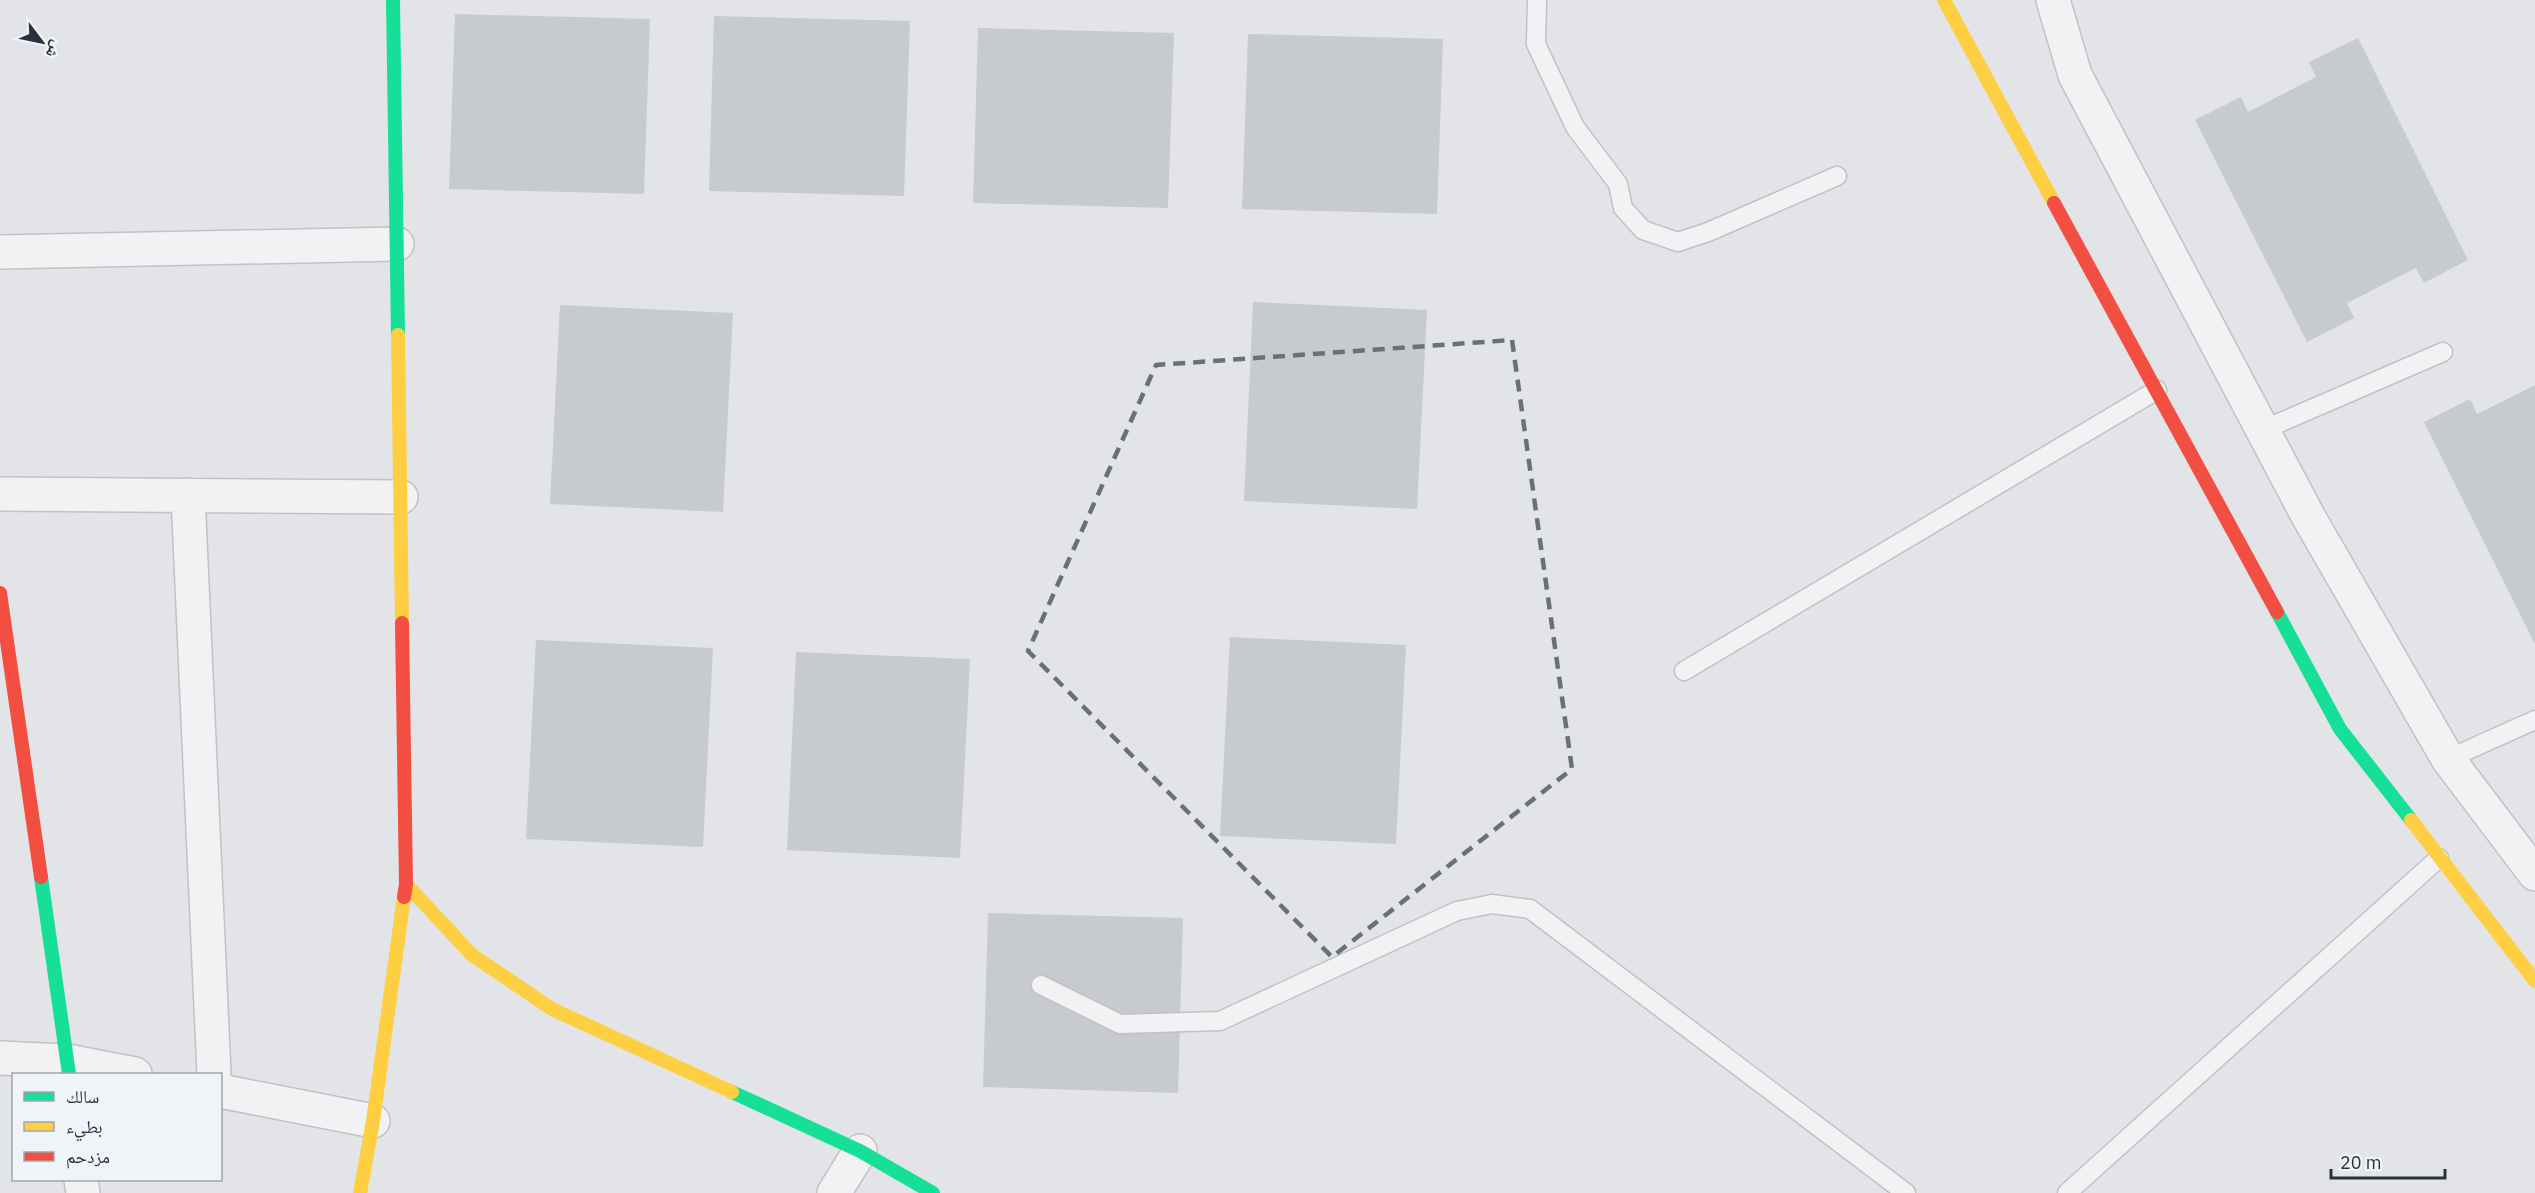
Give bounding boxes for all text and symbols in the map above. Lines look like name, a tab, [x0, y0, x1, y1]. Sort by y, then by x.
north arrow	[12, 12, 72, 72]
text: ش	[42, 37, 68, 62]
legend	[12, 1073, 222, 1181]
text: سالك	[66, 1085, 99, 1108]
text: بطيء	[66, 1115, 103, 1142]
scale bar	[2331, 1142, 2445, 1180]
text: مزدحم	[66, 1145, 110, 1169]
text: 20 m	[2340, 1151, 2382, 1174]

